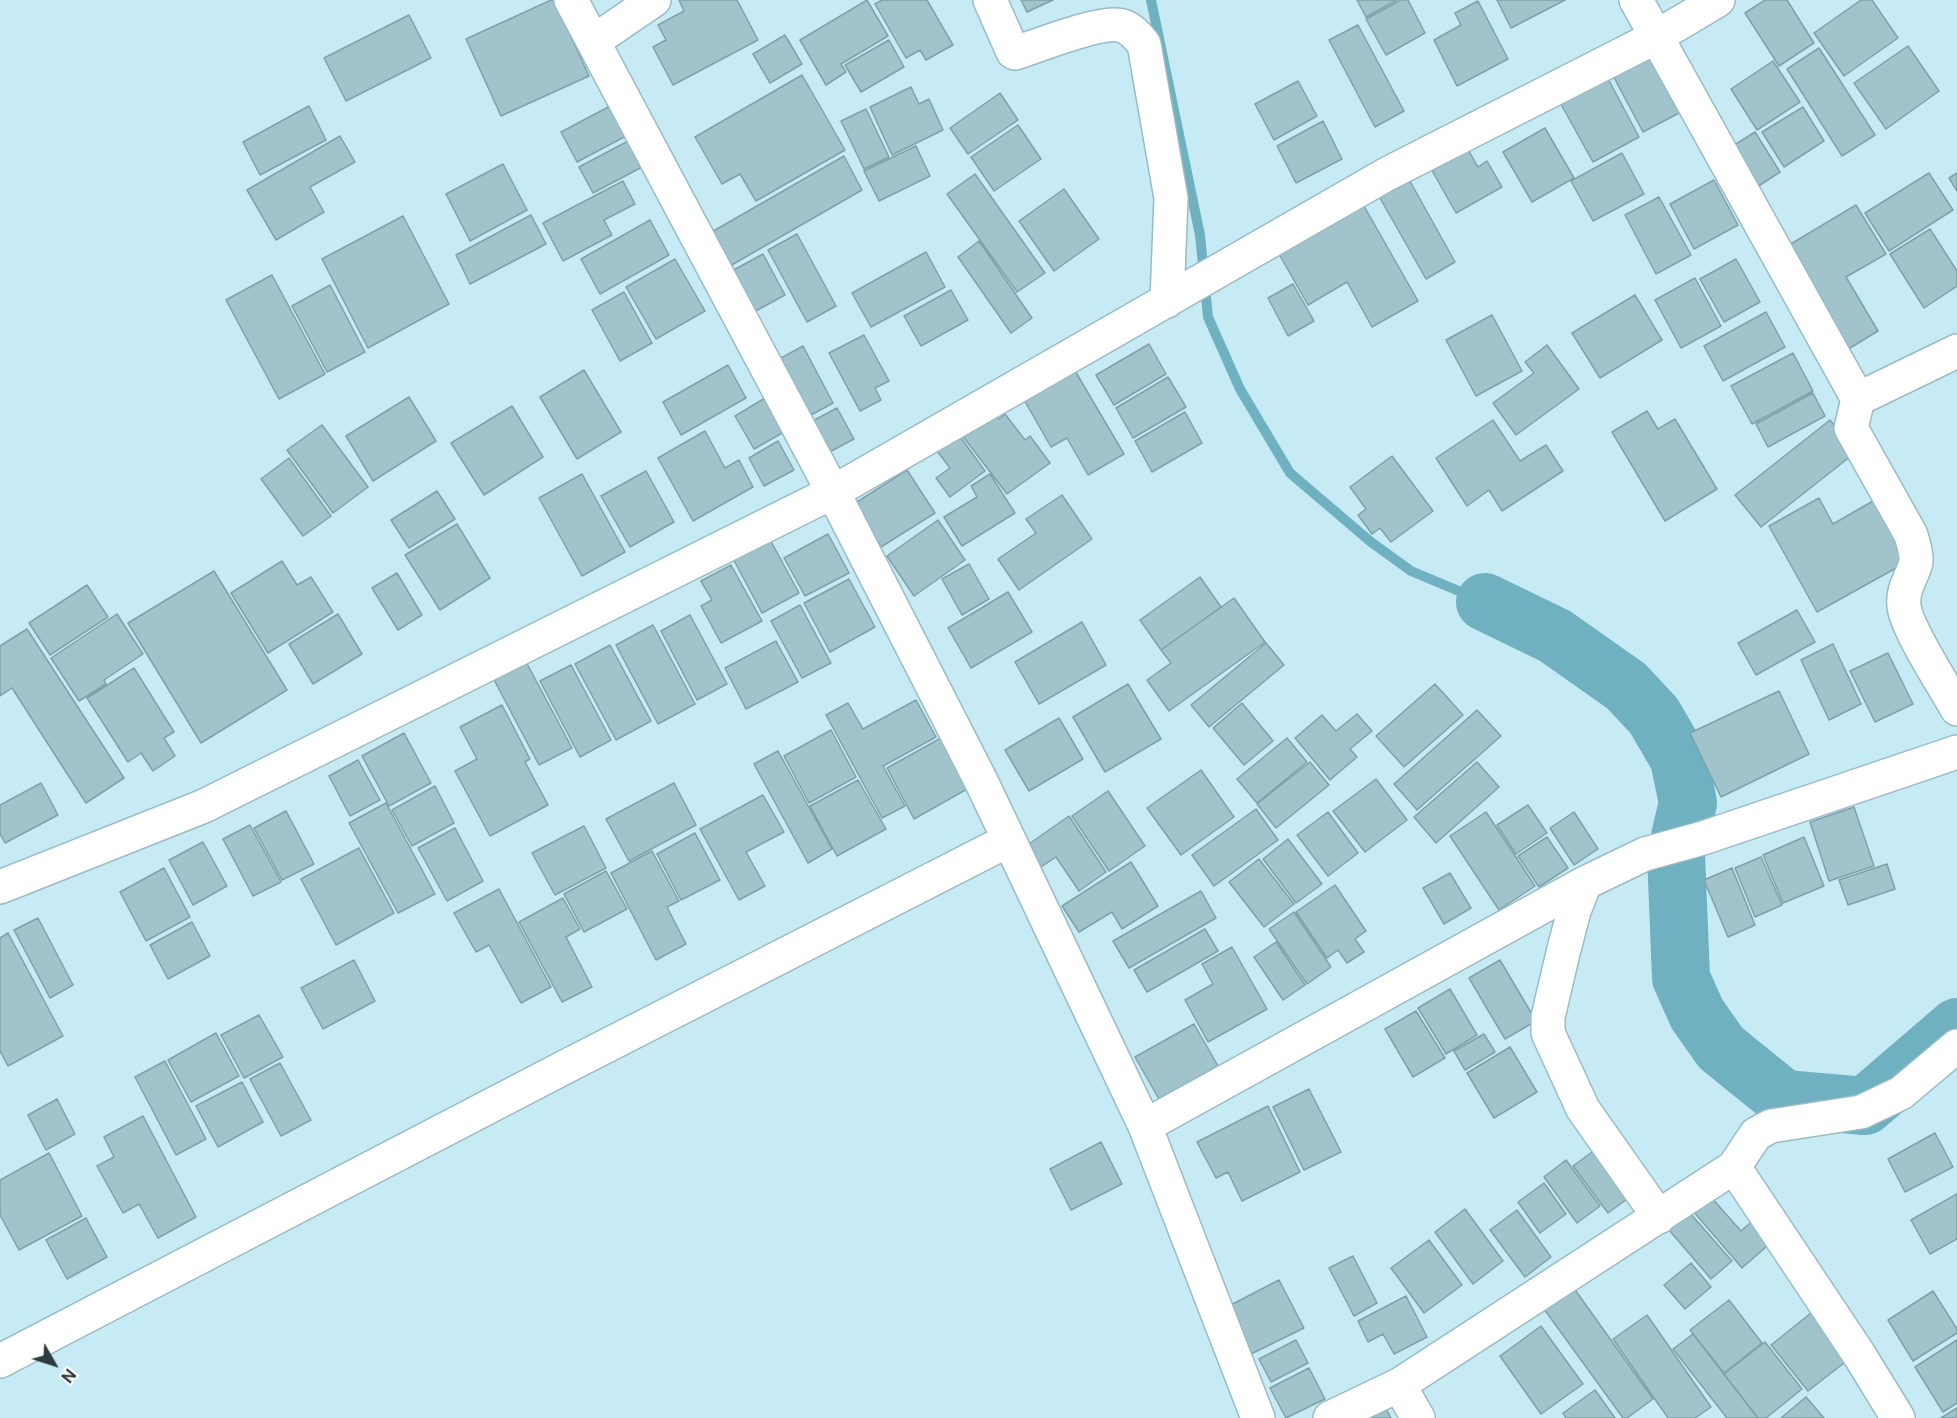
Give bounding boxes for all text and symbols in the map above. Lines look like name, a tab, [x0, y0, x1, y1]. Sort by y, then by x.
north arrow	[24, 1334, 84, 1394]
text: N	[57, 1365, 80, 1386]

